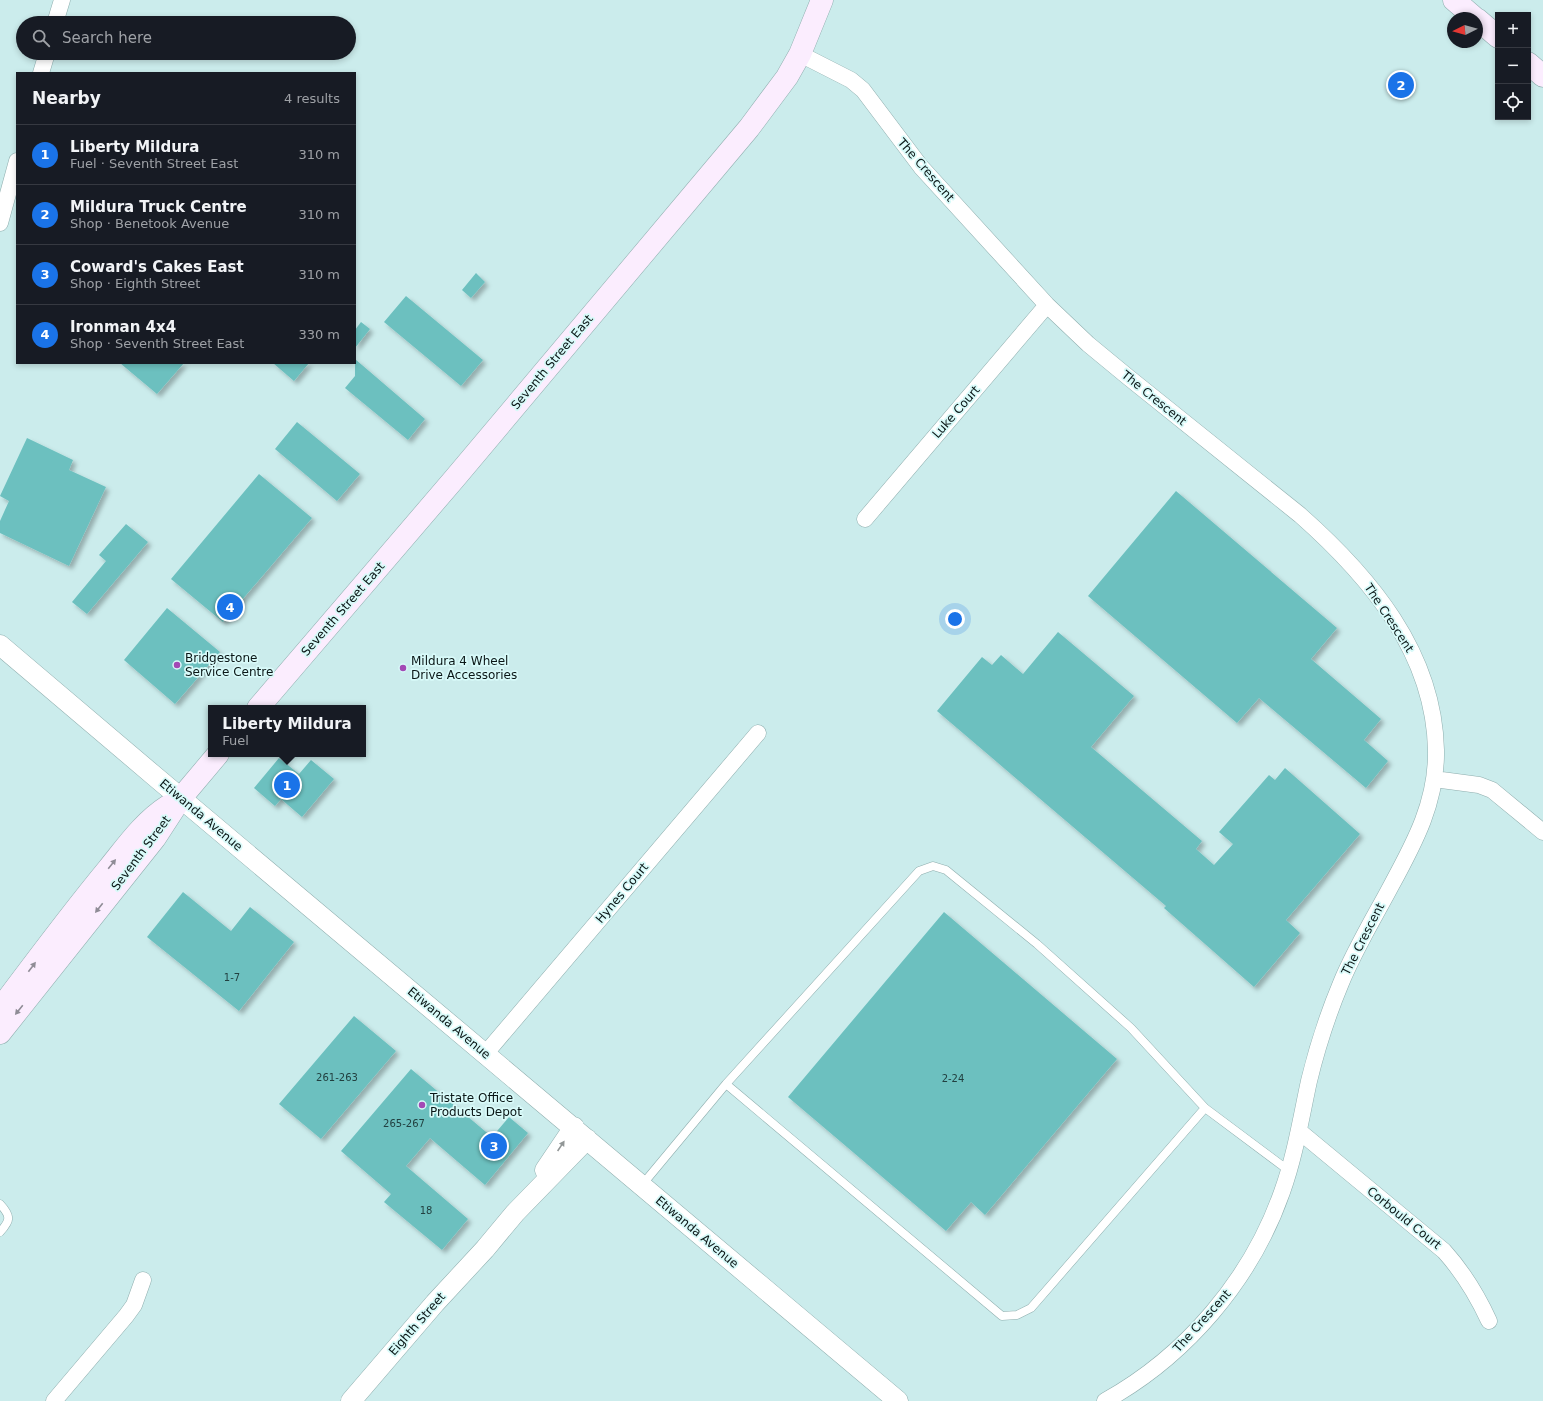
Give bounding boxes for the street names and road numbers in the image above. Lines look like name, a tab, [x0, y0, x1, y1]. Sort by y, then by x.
street label: The Crescent	[894, 135, 957, 205]
street label: Seventh Street East	[508, 312, 596, 412]
street label: The Crescent	[1118, 367, 1189, 429]
street label: Luke Court	[929, 383, 983, 441]
street label: Seventh Street East	[299, 559, 388, 659]
street label: The Crescent	[1361, 580, 1417, 655]
street label: Etiwanda Avenue	[157, 776, 245, 854]
street label: Seventh Street	[108, 813, 174, 893]
street label: Hynes Court	[593, 860, 651, 926]
street label: The Crescent	[1338, 900, 1387, 978]
street label: Etiwanda Avenue	[405, 984, 493, 1062]
street label: Corbould Court	[1364, 1184, 1444, 1252]
street label: Etiwanda Avenue	[653, 1193, 741, 1271]
street label: The Crescent	[1170, 1287, 1234, 1356]
street label: Eighth Street	[386, 1289, 448, 1358]

